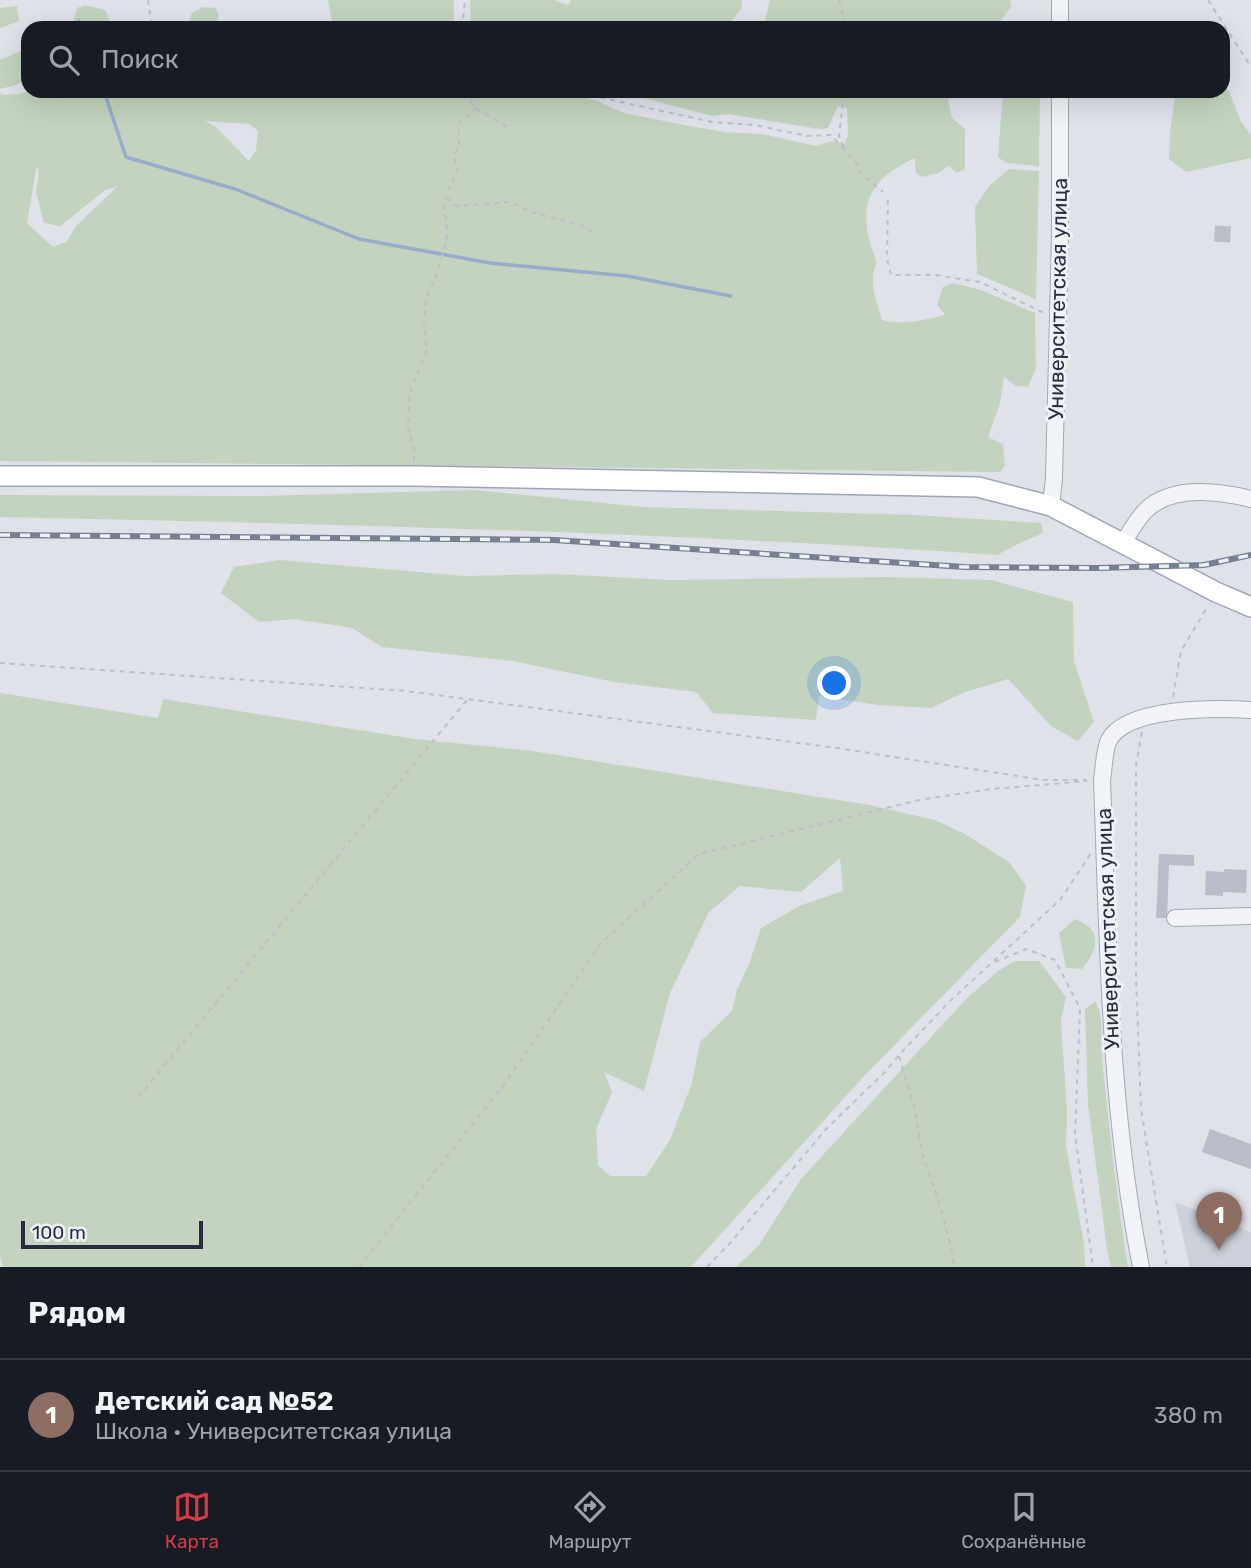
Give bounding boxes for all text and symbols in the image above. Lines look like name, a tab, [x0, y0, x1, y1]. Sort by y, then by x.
search box	[21, 21, 1230, 98]
icon: search	[45, 41, 83, 79]
text: Поиск	[101, 44, 179, 75]
street label: Университетская улица	[1043, 178, 1072, 420]
your location	[817, 666, 851, 700]
street label: Университетская улица	[1091, 808, 1124, 1051]
pin: 1	[1196, 1192, 1242, 1250]
scale bar	[21, 1218, 203, 1250]
text: 100 m	[32, 1221, 86, 1244]
text: Рядом	[28, 1295, 126, 1331]
text: Детский сад №52	[95, 1386, 334, 1417]
text: 1	[45, 1401, 57, 1429]
text: 380 m	[1154, 1401, 1223, 1429]
text: Школа · Университетская улица	[95, 1417, 452, 1445]
tab: Карта	[165, 1488, 219, 1553]
tab: Маршрут	[549, 1488, 632, 1553]
tab: Сохранённые	[961, 1488, 1086, 1553]

